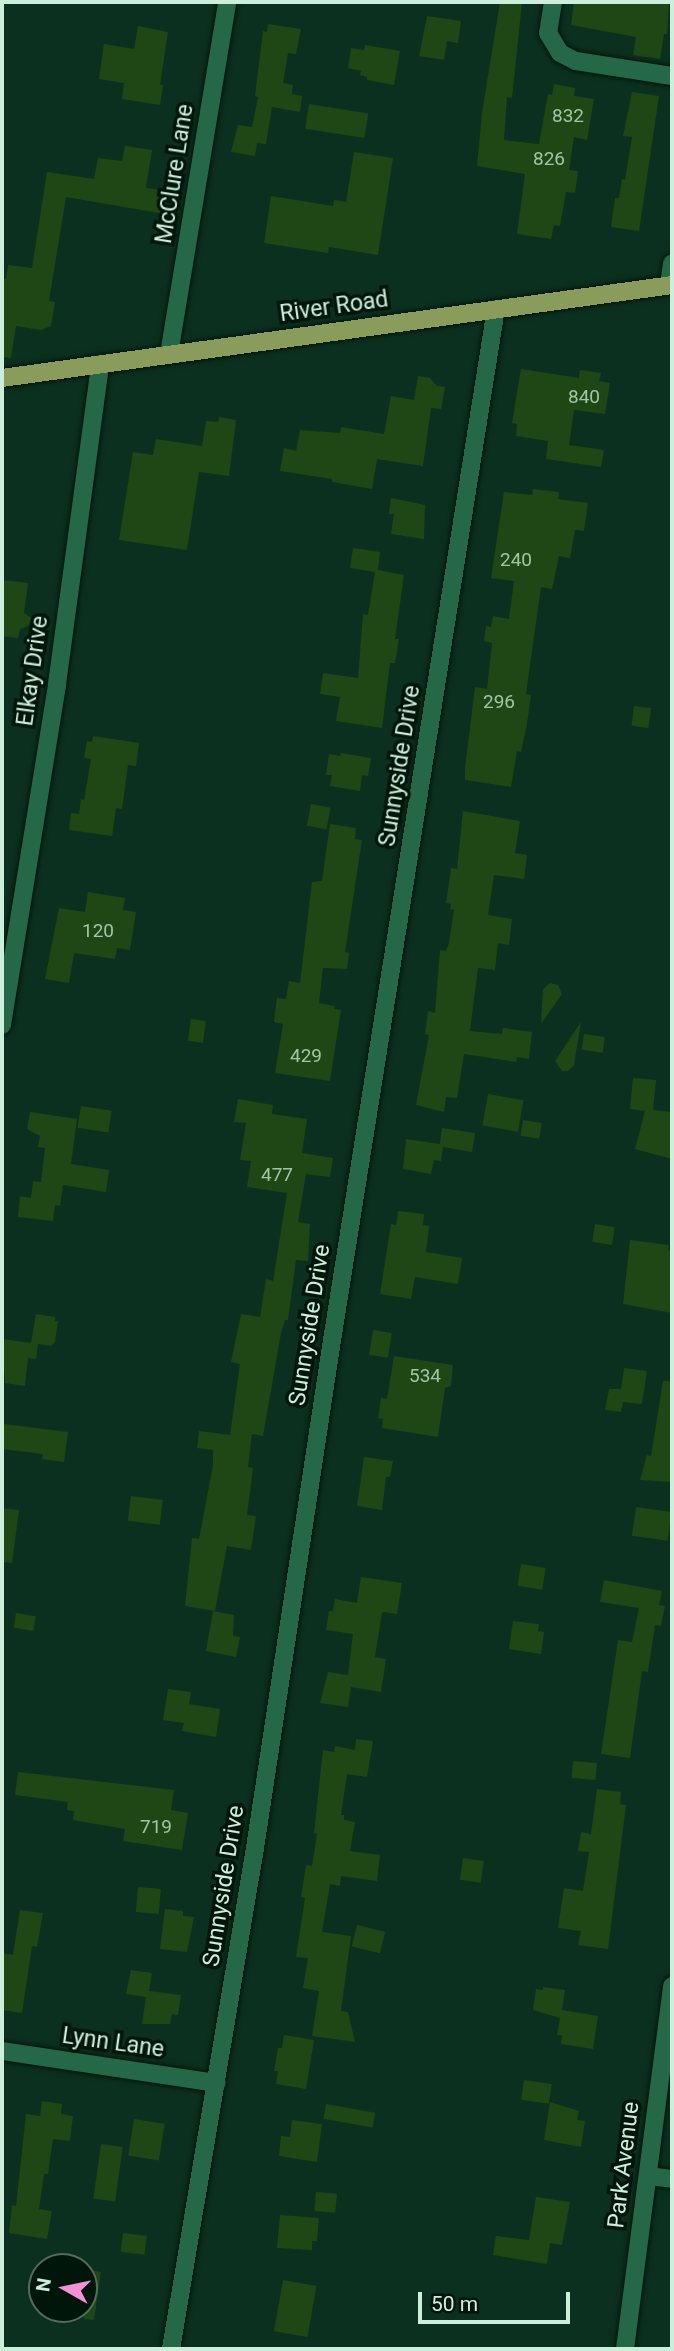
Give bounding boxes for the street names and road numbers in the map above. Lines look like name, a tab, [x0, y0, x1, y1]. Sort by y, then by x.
street label: McClure Lane	[150, 102, 200, 246]
street label: River Road	[278, 286, 390, 328]
street label: Elkay Drive	[12, 614, 54, 728]
street label: Sunnyside Drive	[374, 684, 426, 848]
street label: Sunnyside Drive	[284, 1243, 336, 1407]
street label: Sunnyside Drive	[198, 1804, 250, 1968]
street label: Lynn Lane	[60, 2022, 166, 2064]
street label: Park Avenue	[603, 2100, 645, 2230]

